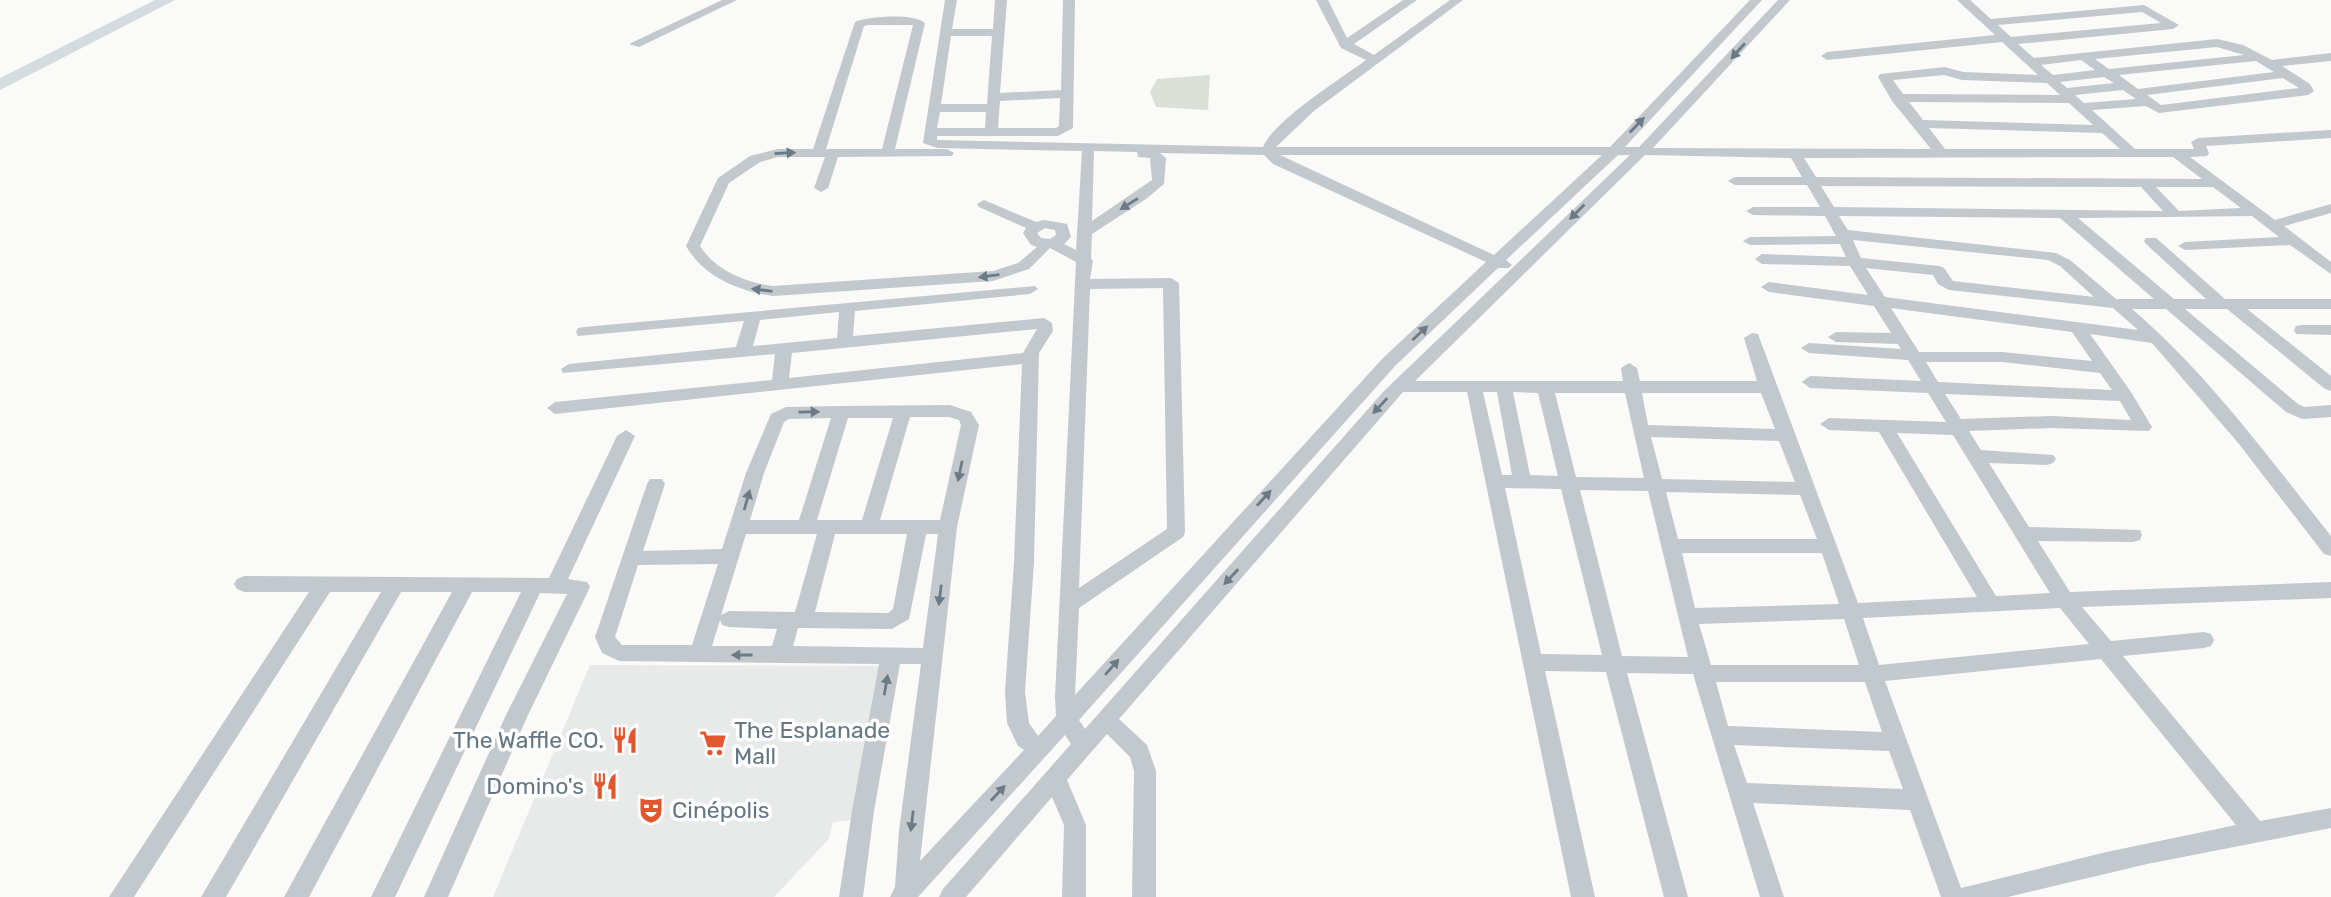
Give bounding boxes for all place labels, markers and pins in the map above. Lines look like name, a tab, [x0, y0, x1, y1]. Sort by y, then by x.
place label: The Esplanade Mall	[734, 716, 890, 770]
restaurant icon: The Waffle CO.	[610, 725, 640, 755]
place label: The Waffle CO.	[453, 726, 604, 754]
supermarket icon: The Esplanade Mall	[698, 728, 728, 758]
restaurant icon: Domino's	[590, 771, 620, 801]
place label: Domino's	[486, 772, 584, 800]
theatre icon: Cinépolis	[636, 795, 666, 825]
place label: Cinépolis	[672, 796, 770, 824]

